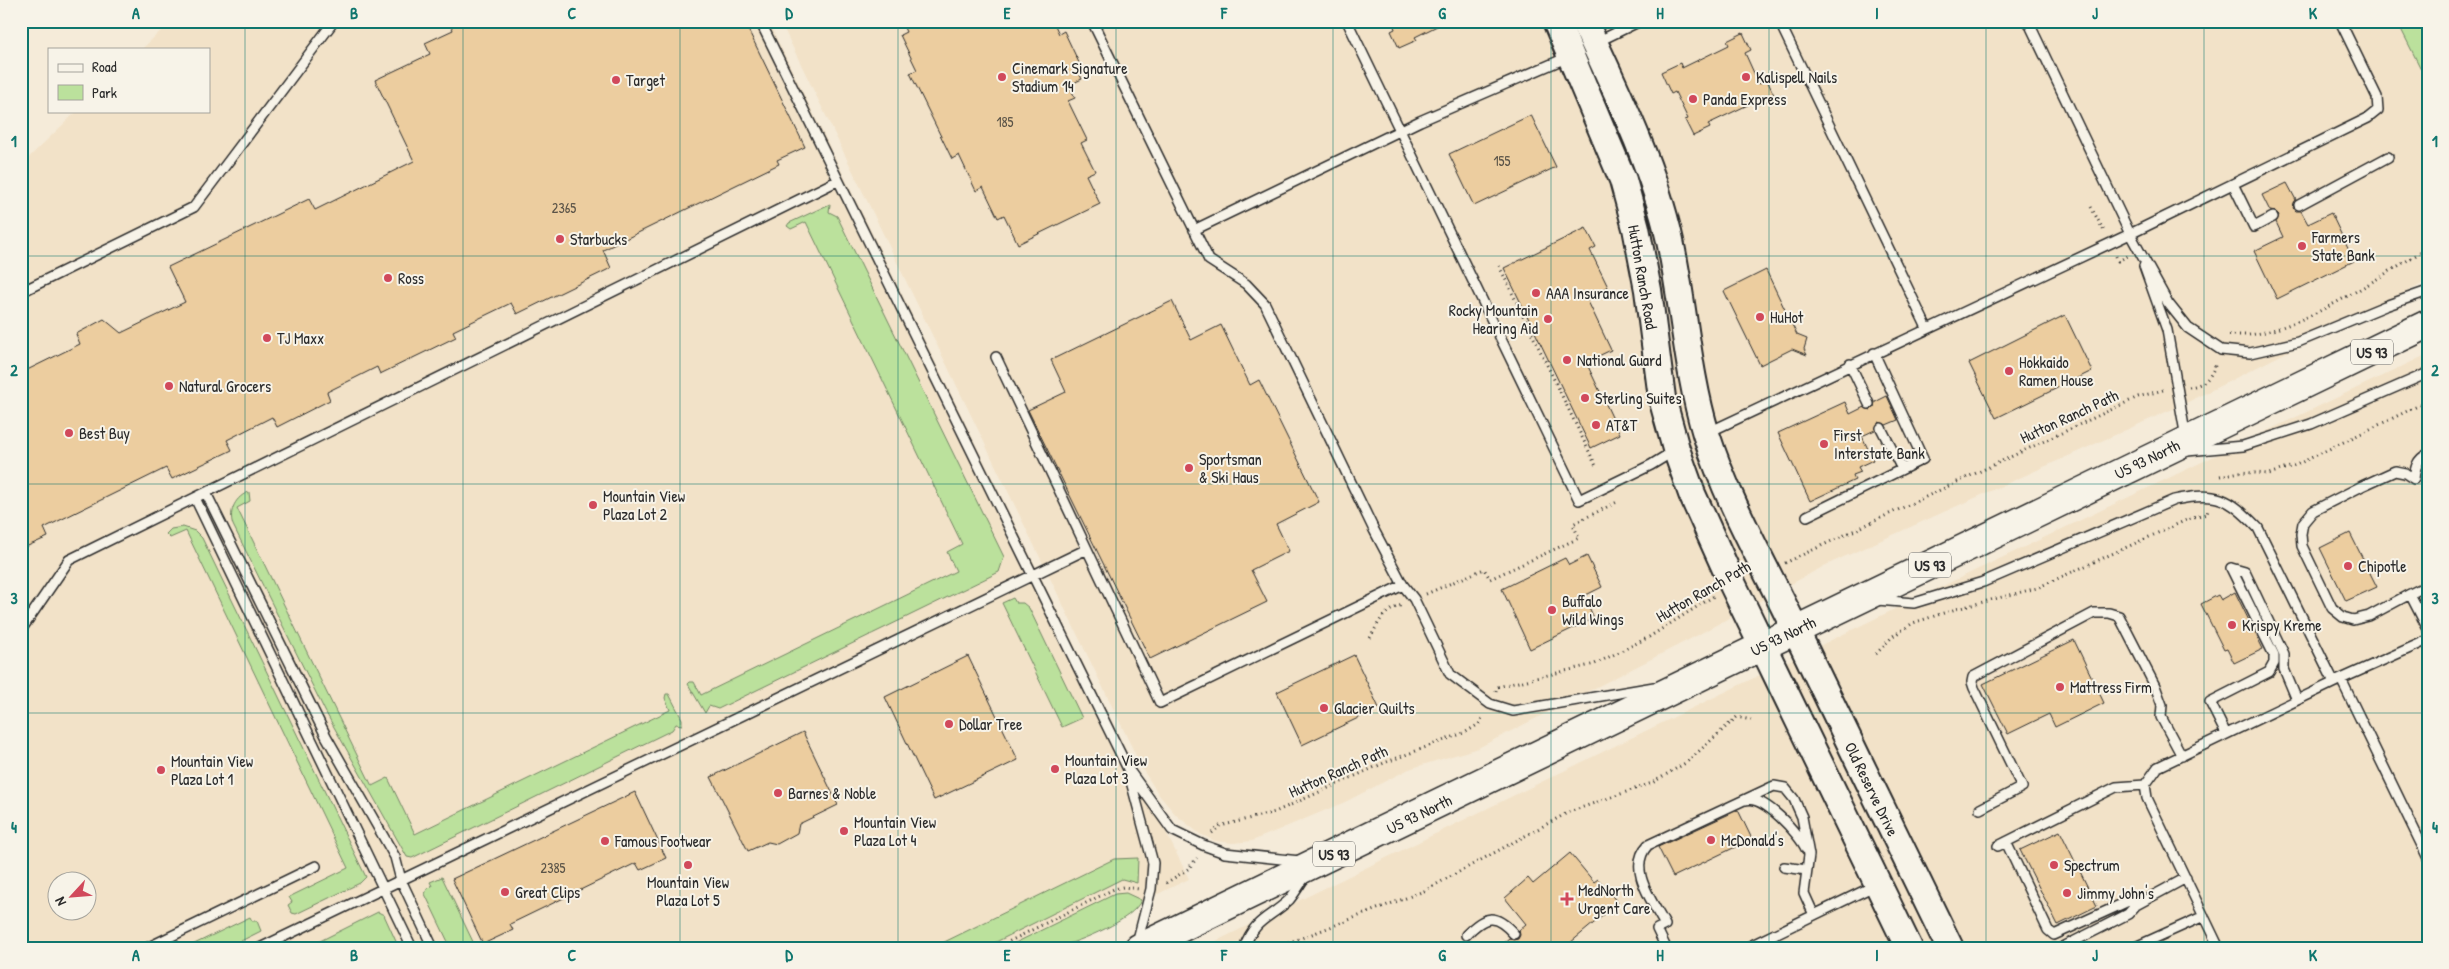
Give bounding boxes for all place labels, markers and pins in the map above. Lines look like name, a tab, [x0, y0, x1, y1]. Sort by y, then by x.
place label: Cinemark Signature Stadium 14	[1012, 57, 1128, 97]
place label: Kalispell Nails	[1756, 66, 1837, 88]
place label: Target	[626, 69, 665, 91]
marker: Cinemark Signature Stadium 14	[996, 71, 1008, 83]
marker: Kalispell Nails	[1740, 71, 1752, 83]
marker: Target	[610, 74, 622, 86]
place label: Panda Express	[1703, 88, 1786, 110]
marker: Panda Express	[1687, 93, 1699, 105]
place label: Farmers State Bank	[2311, 226, 2375, 266]
place label: Starbucks	[570, 228, 627, 250]
marker: Starbucks	[554, 233, 566, 245]
marker: Farmers State Bank	[2296, 240, 2308, 252]
place label: Ross	[398, 267, 424, 289]
marker: Ross	[382, 272, 394, 284]
place label: AAA Insurance	[1546, 282, 1630, 304]
marker: AAA Insurance	[1530, 287, 1542, 299]
place label: Rocky Mountain Hearing Aid	[1449, 299, 1538, 339]
place label: HuHot	[1770, 306, 1804, 328]
marker: HuHot	[1754, 311, 1766, 323]
marker: Rocky Mountain Hearing Aid	[1542, 313, 1554, 325]
place label: TJ Maxx	[277, 327, 324, 349]
marker: TJ Maxx	[261, 332, 273, 344]
place label: National Guard	[1577, 349, 1662, 371]
place label: Hokkaido Ramen House	[2019, 351, 2094, 391]
marker: National Guard	[1561, 354, 1573, 366]
marker: Hokkaido Ramen House	[2003, 365, 2015, 377]
place label: Natural Grocers	[179, 375, 271, 397]
marker: Natural Grocers	[163, 380, 175, 392]
place label: Sterling Suites	[1595, 387, 1682, 409]
marker: Sterling Suites	[1579, 392, 1591, 404]
place label: AT&T	[1606, 414, 1638, 436]
marker: AT&T	[1590, 419, 1602, 431]
place label: Best Buy	[79, 422, 130, 444]
place label: First Interstate Bank	[1833, 424, 1925, 464]
marker: Best Buy	[63, 427, 75, 439]
marker: First Interstate Bank	[1818, 438, 1830, 450]
place label: Sportsman & Ski Haus	[1199, 448, 1262, 488]
marker: Sportsman & Ski Haus	[1183, 462, 1195, 474]
place label: Mountain View Plaza Lot 2	[603, 485, 685, 525]
marker: Mountain View Plaza Lot 2	[587, 499, 599, 511]
place label: Chipotle	[2358, 555, 2407, 577]
marker: Chipotle	[2342, 560, 2354, 572]
place label: Buffalo Wild Wings	[1562, 590, 1624, 630]
marker: Buffalo Wild Wings	[1546, 604, 1558, 616]
place label: Krispy Kreme	[2242, 614, 2322, 636]
marker: Krispy Kreme	[2226, 619, 2238, 631]
place label: Mattress Firm	[2070, 676, 2152, 698]
marker: Mattress Firm	[2054, 681, 2066, 693]
place label: Glacier Quilts	[1334, 697, 1415, 719]
marker: Glacier Quilts	[1318, 702, 1330, 714]
place label: Dollar Tree	[959, 713, 1023, 735]
marker: Dollar Tree	[943, 718, 955, 730]
place label: Mountain View Plaza Lot 3	[1065, 749, 1147, 789]
place label: Mountain View Plaza Lot 1	[171, 750, 253, 790]
marker: Mountain View Plaza Lot 3	[1049, 763, 1061, 775]
marker: Mountain View Plaza Lot 1	[155, 764, 167, 776]
place label: Barnes & Noble	[788, 782, 877, 804]
marker: Barnes & Noble	[772, 787, 784, 799]
place label: Mountain View Plaza Lot 4	[854, 811, 936, 851]
marker: Mountain View Plaza Lot 4	[838, 825, 850, 837]
place label: McDonald's	[1721, 829, 1784, 851]
place label: Famous Footwear	[614, 830, 711, 852]
marker: McDonald's	[1705, 834, 1717, 846]
marker: Famous Footwear	[599, 835, 611, 847]
place label: Spectrum	[2064, 854, 2120, 876]
marker: Mountain View Plaza Lot 5	[682, 859, 694, 871]
marker: Spectrum	[2048, 859, 2060, 871]
place label: Mountain View Plaza Lot 5	[647, 871, 729, 911]
place label: MedNorth Urgent Care	[1578, 879, 1651, 919]
place label: Great Clips	[515, 881, 580, 903]
place label: Jimmy John's	[2077, 882, 2154, 904]
marker: Great Clips	[499, 886, 511, 898]
marker: Jimmy John's	[2061, 887, 2073, 899]
marker: MedNorth Urgent Care	[1560, 892, 1574, 906]

